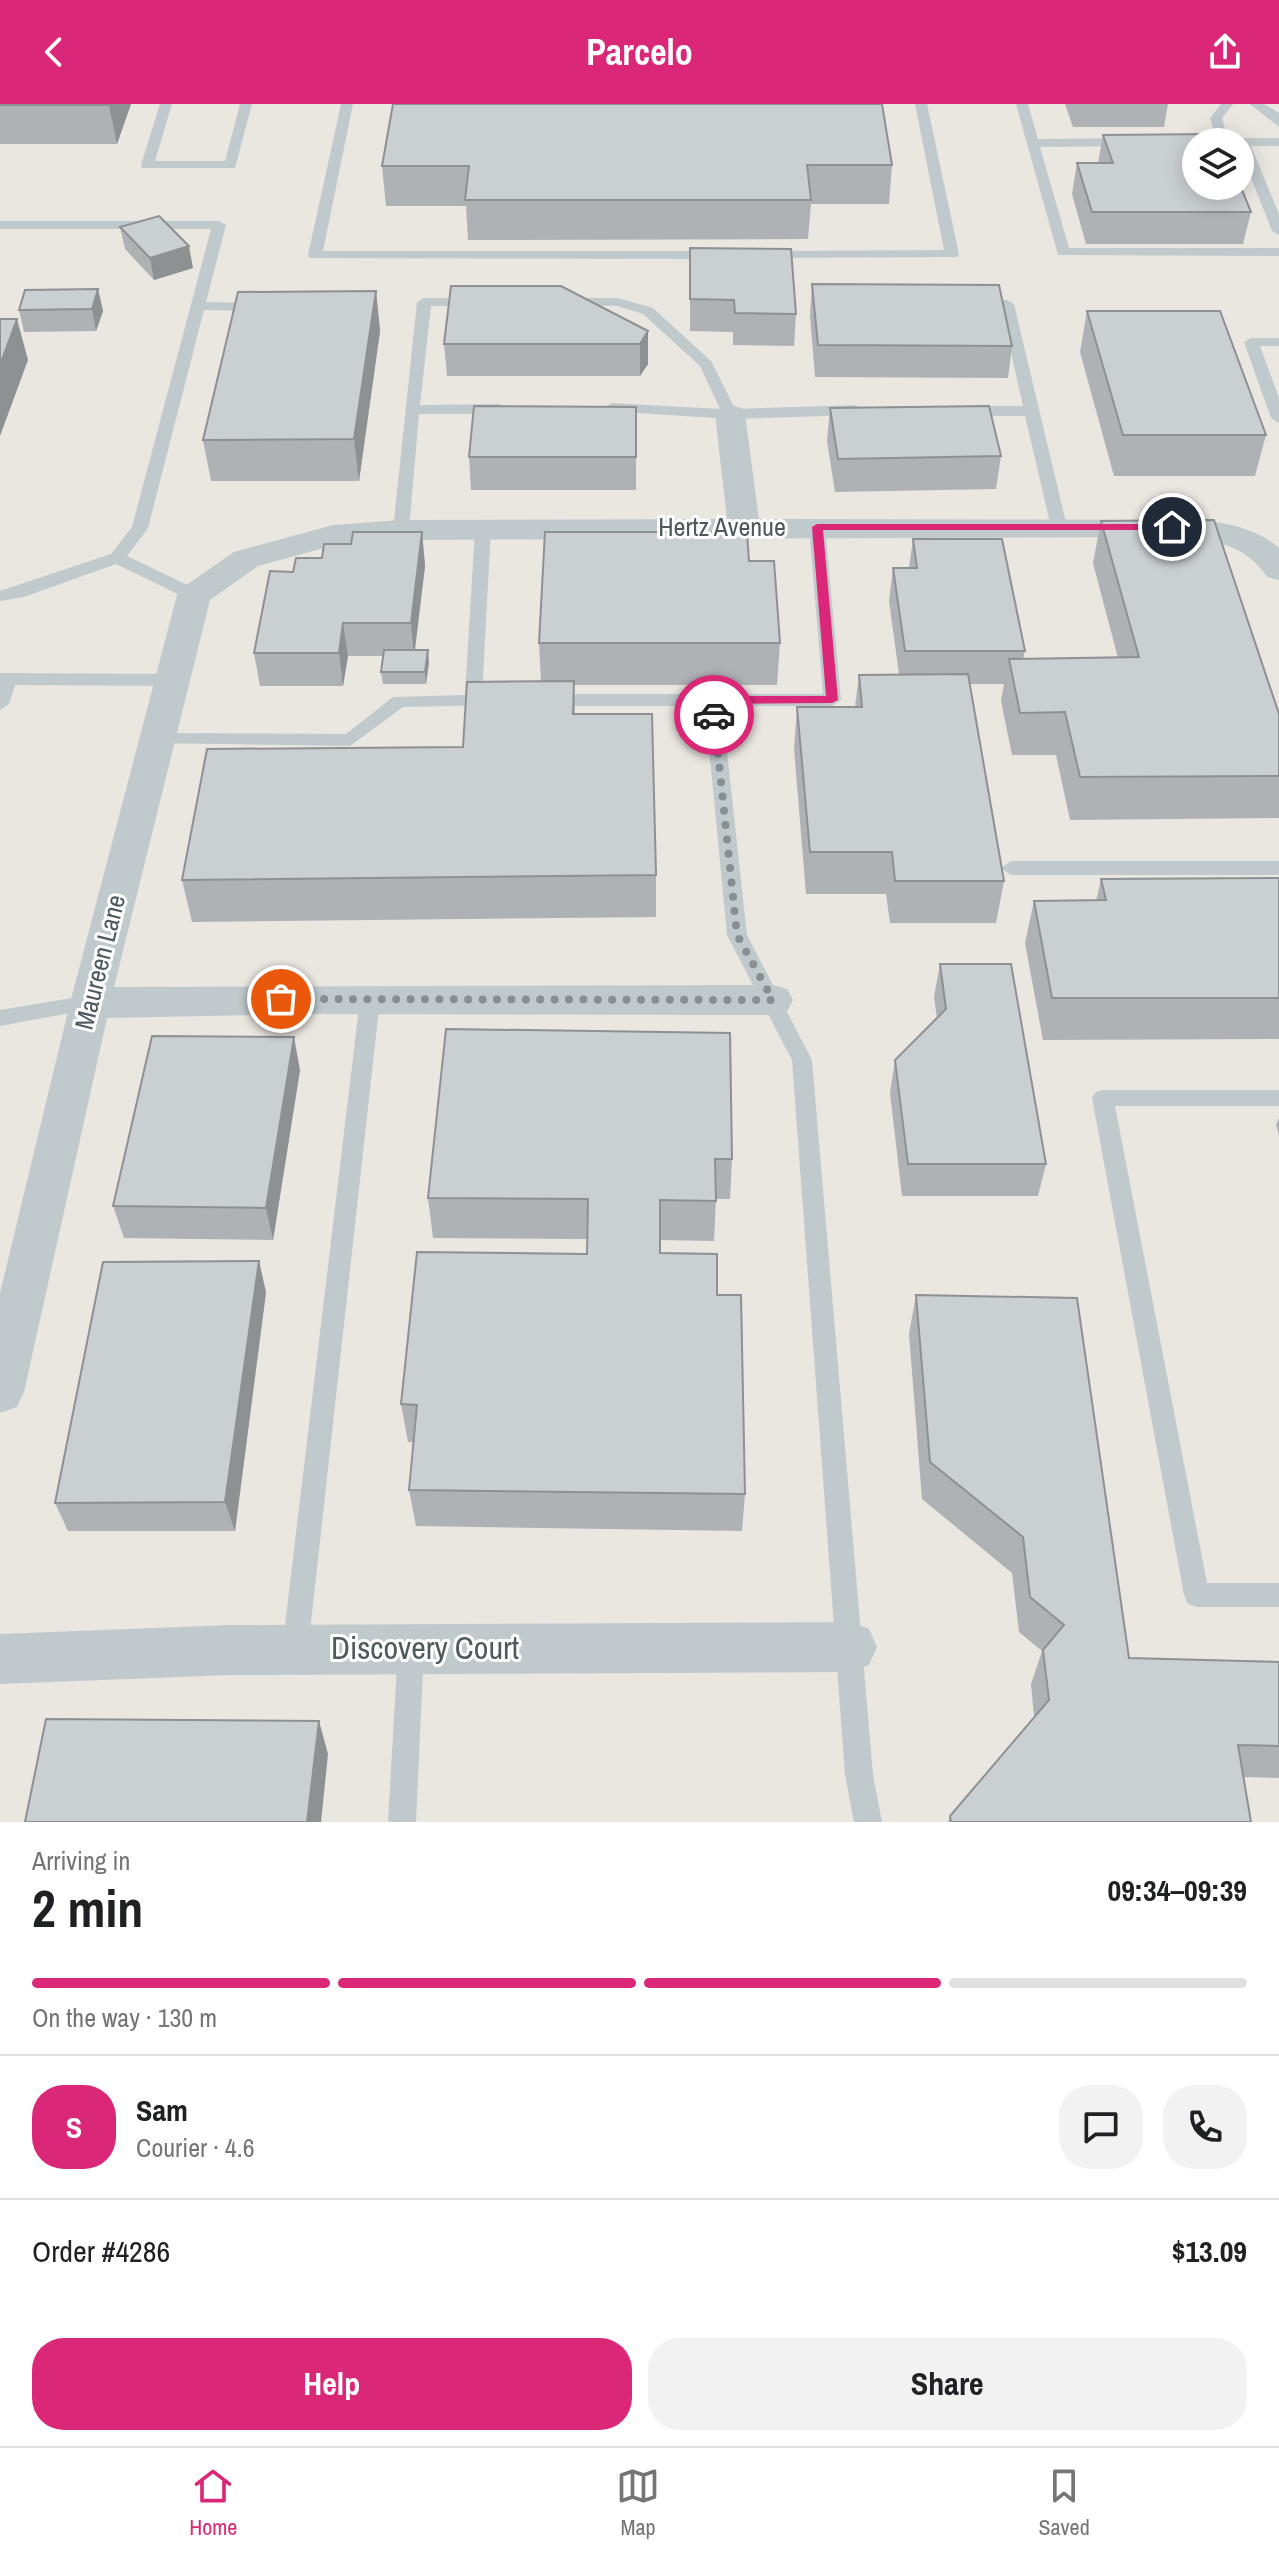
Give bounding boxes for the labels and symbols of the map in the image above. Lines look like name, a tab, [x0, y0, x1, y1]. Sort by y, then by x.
pin	[1138, 493, 1206, 561]
street label: Hertz Avenue	[658, 509, 786, 544]
courier	[674, 675, 754, 755]
street label: Maureen Lane	[66, 891, 133, 1033]
pin	[247, 965, 315, 1033]
street label: Discovery Court	[331, 1626, 519, 1669]

